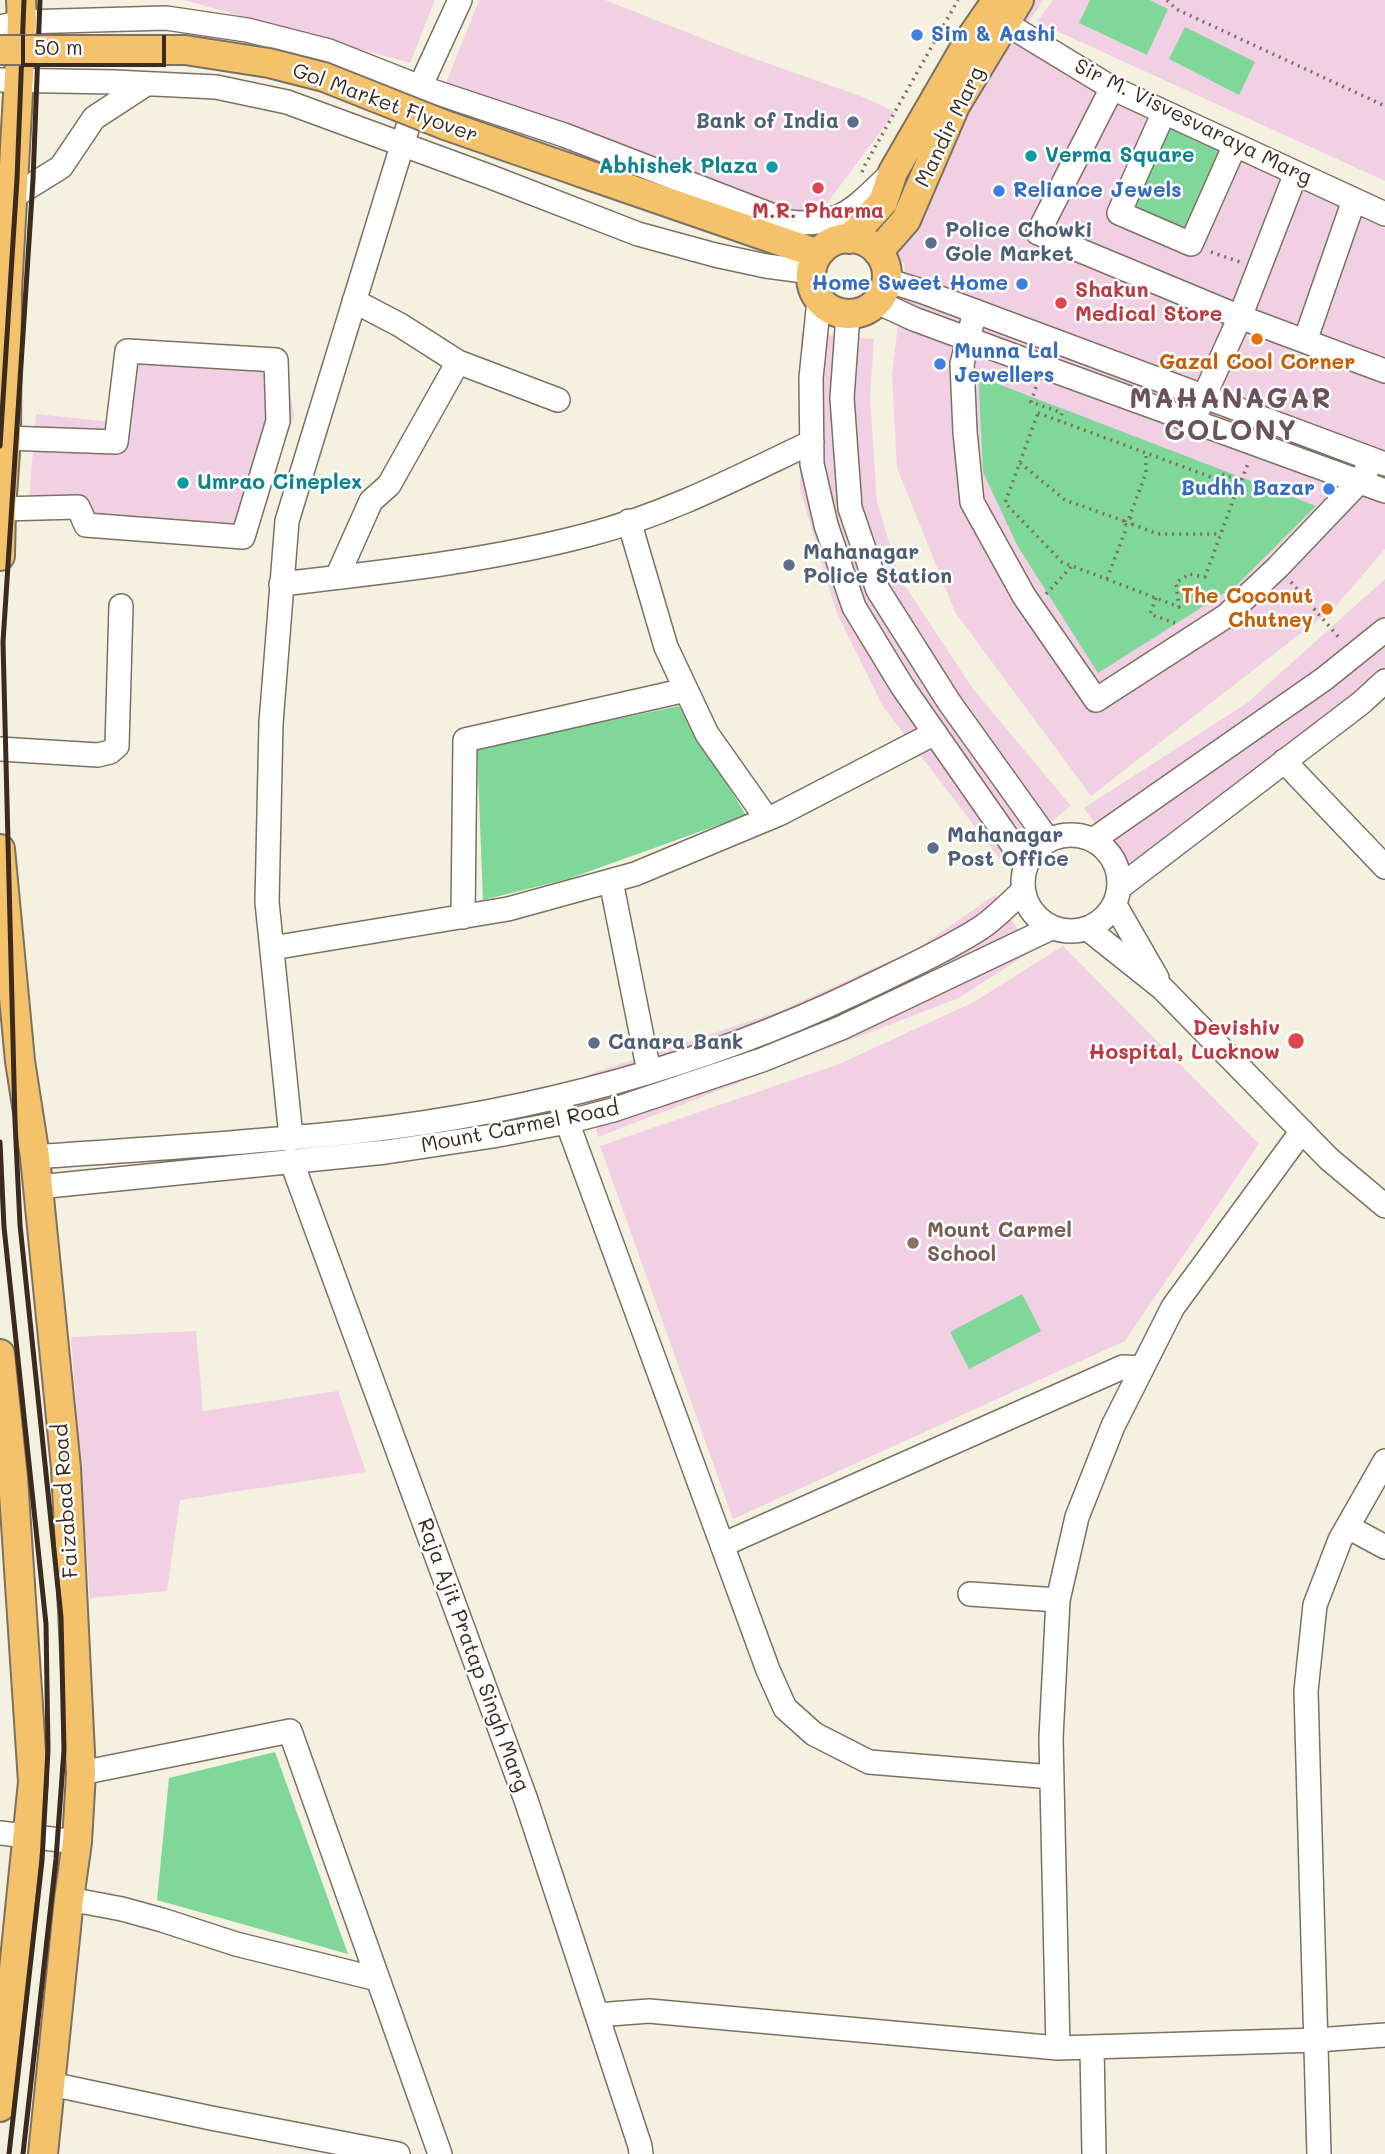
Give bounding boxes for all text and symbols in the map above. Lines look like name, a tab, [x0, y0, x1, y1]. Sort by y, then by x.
scale bar	[24, 21, 170, 65]
place label: Sim & Aashi	[931, 22, 1056, 48]
marker: Sim & Aashi	[909, 27, 925, 43]
text: 50 m	[34, 33, 83, 60]
street label: Sir M. Visvesvaraya Marg	[1070, 54, 1316, 190]
street label: Gol Market Flyover	[289, 58, 481, 148]
street label: Mandir Marg	[910, 63, 990, 191]
place label: Bank of India	[696, 109, 839, 135]
marker: Bank of India	[845, 114, 861, 130]
place label: Verma Square	[1045, 143, 1195, 169]
marker: Verma Square	[1023, 148, 1039, 164]
place label: Abhishek Plaza	[599, 154, 758, 180]
marker: Abhishek Plaza	[764, 159, 780, 175]
place label: Reliance Jewels	[1013, 178, 1182, 204]
marker: M.R. Pharma	[810, 180, 826, 196]
marker: Reliance Jewels	[991, 183, 1007, 199]
place label: M.R. Pharma	[752, 199, 884, 225]
place label: Police Chowki Gole Market	[945, 218, 1093, 268]
marker: Police Chowki Gole Market	[923, 235, 939, 251]
place label: Home Sweet Home	[812, 271, 1008, 297]
marker: Home Sweet Home	[1014, 276, 1030, 292]
place label: Shakun Medical Store	[1075, 278, 1222, 328]
marker: Shakun Medical Store	[1053, 295, 1069, 311]
marker: Gazal Cool Corner	[1249, 331, 1265, 347]
place label: Munna Lal Jewellers	[954, 339, 1058, 389]
place label: Gazal Cool Corner	[1159, 350, 1355, 376]
marker: Munna Lal Jewellers	[932, 356, 948, 372]
district label: MAHANAGAR COLONY	[1130, 382, 1332, 448]
place label: Umrao Cineplex	[197, 470, 362, 496]
marker: Umrao Cineplex	[175, 475, 191, 491]
place label: Budhh Bazar	[1181, 476, 1315, 502]
marker: Budhh Bazar	[1321, 481, 1337, 497]
place label: Mahanagar Police Station	[803, 540, 952, 590]
marker: Mahanagar Police Station	[781, 557, 797, 573]
place label: The Coconut Chutney	[1181, 584, 1313, 634]
marker: The Coconut Chutney	[1319, 601, 1335, 617]
place label: Mahanagar Post Office	[947, 823, 1069, 873]
marker: Mahanagar Post Office	[925, 840, 941, 856]
place label: Devishiv Hospital, Lucknow	[1088, 1016, 1280, 1066]
place label: Canara Bank	[608, 1030, 743, 1056]
marker: Devishiv Hospital, Lucknow	[1286, 1031, 1306, 1051]
marker: Canara Bank	[586, 1035, 602, 1051]
street label: Mount Carmel Road	[419, 1095, 621, 1159]
place label: Mount Carmel School	[927, 1218, 1072, 1268]
marker: Mount Carmel School	[905, 1235, 921, 1251]
street label: Faizabad Road	[48, 1423, 84, 1579]
street label: Raja Ajit Pratap Singh Marg	[412, 1515, 534, 1795]

